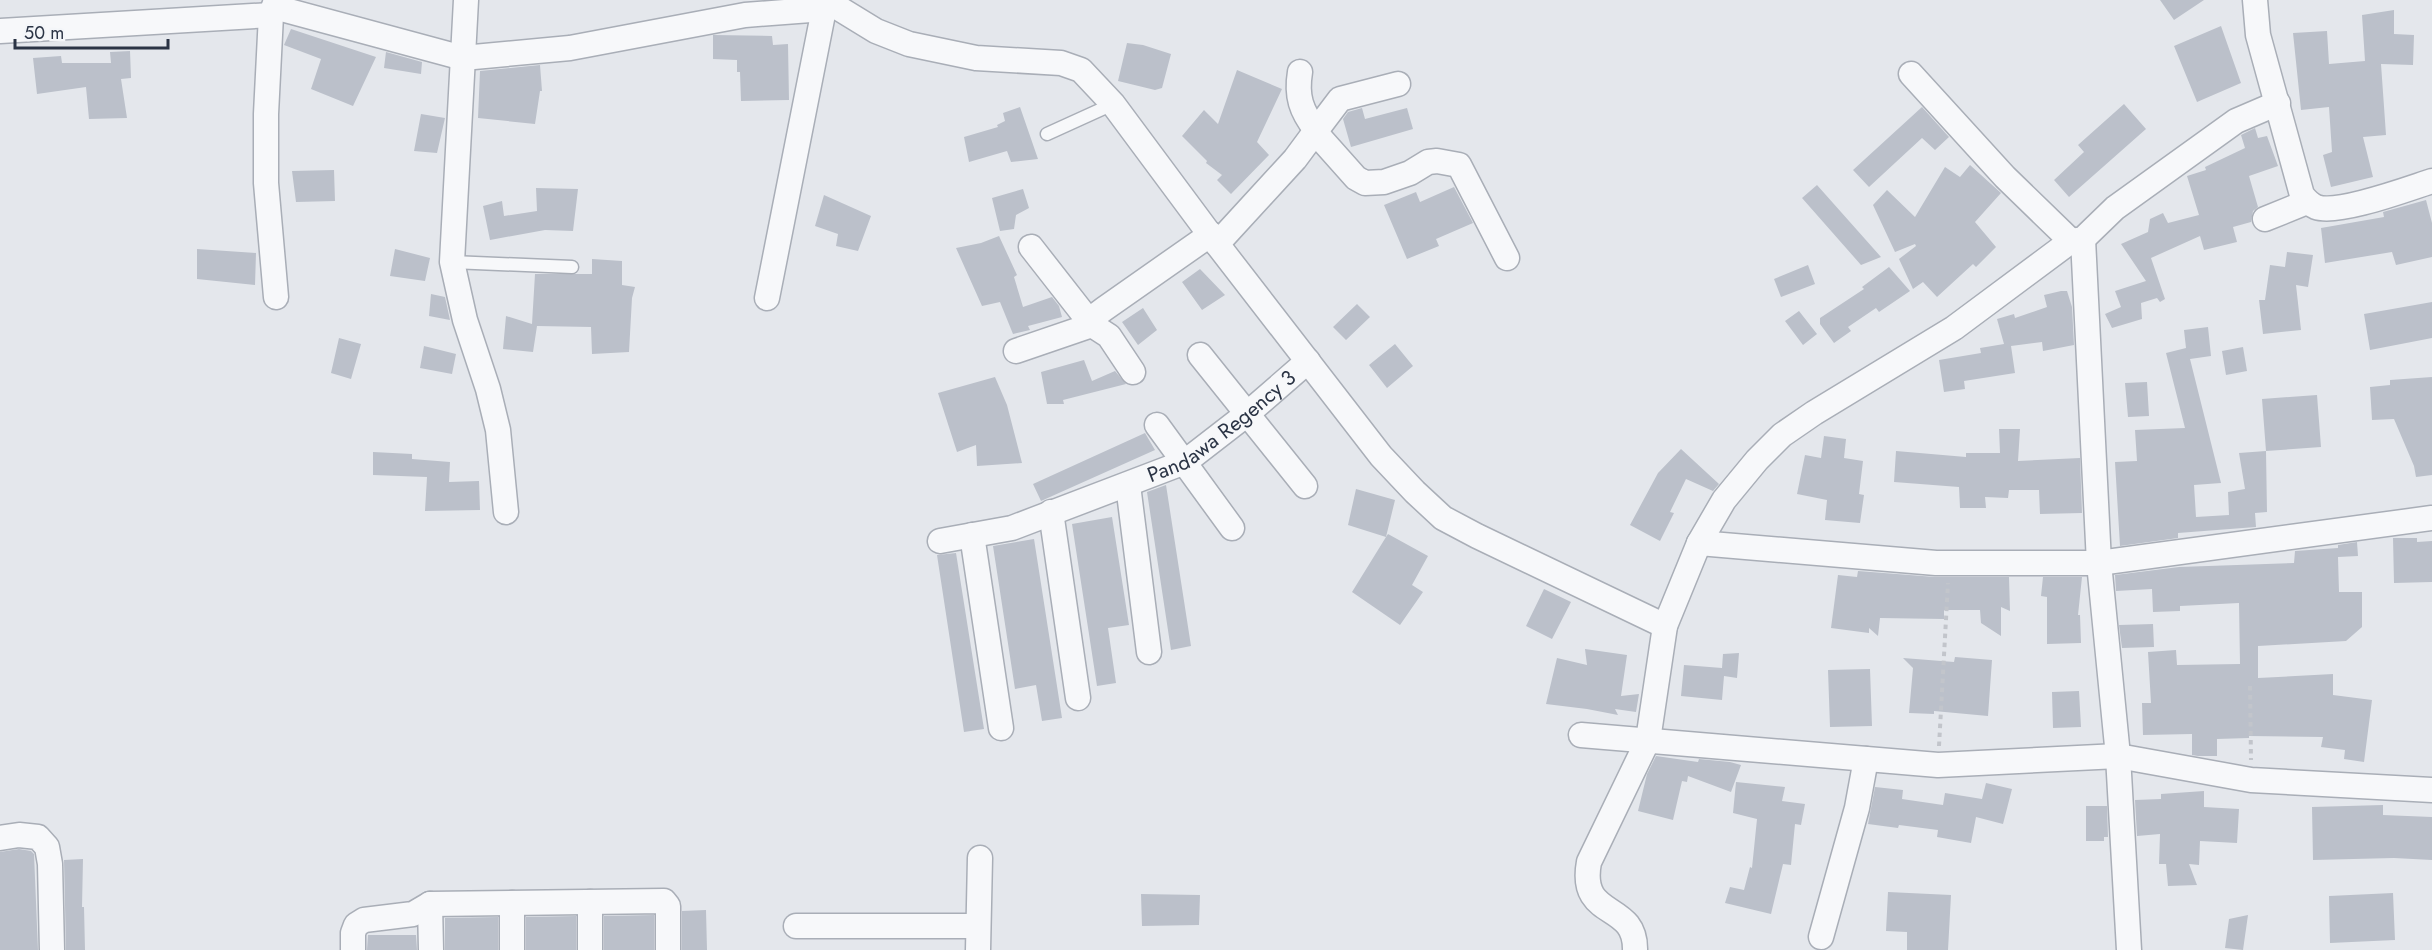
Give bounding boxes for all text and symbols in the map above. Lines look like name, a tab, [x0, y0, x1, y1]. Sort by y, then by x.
scale bar	[15, 12, 168, 50]
text: 50 m	[24, 20, 64, 46]
street label: Pandawa Regency 3	[1143, 363, 1302, 490]

